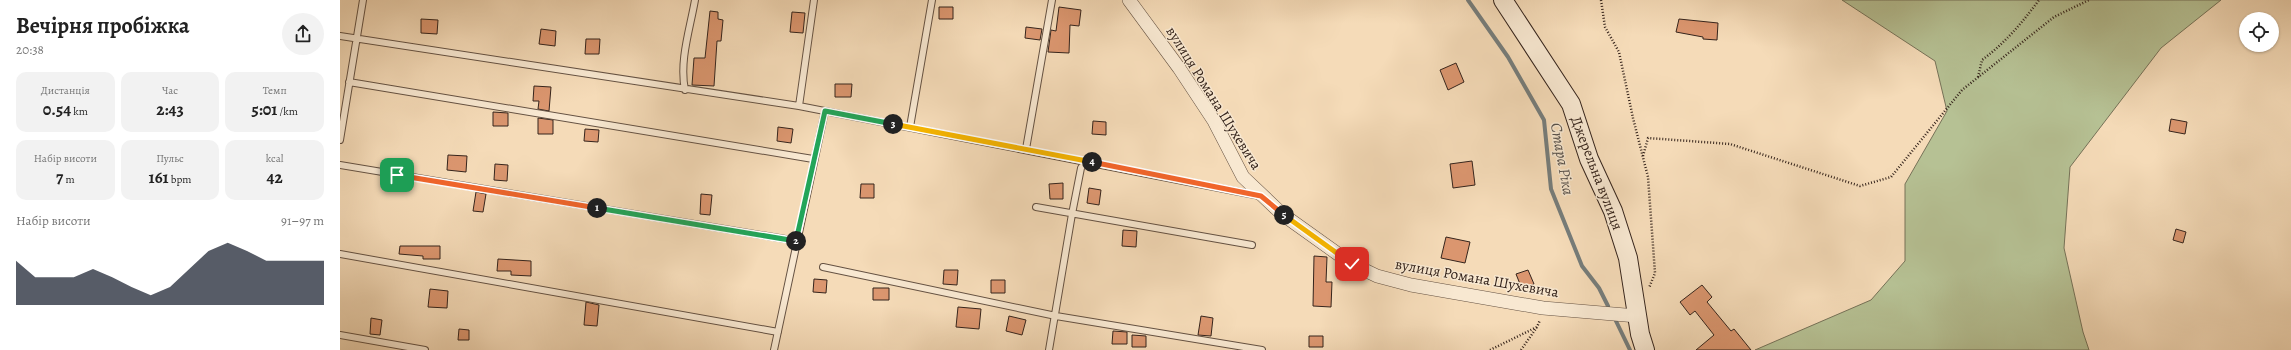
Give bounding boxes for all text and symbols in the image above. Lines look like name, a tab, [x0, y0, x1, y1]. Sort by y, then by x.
text: Вечірня пробіжка	[16, 11, 190, 41]
map controls	[2239, 12, 2279, 52]
button: locate	[2239, 12, 2279, 52]
button: share	[282, 13, 324, 55]
street label: вулиця Романа Шухевича	[1162, 22, 1266, 174]
text: 20:38	[16, 41, 44, 58]
text: Дистанція	[41, 83, 90, 98]
text: Час	[162, 83, 178, 98]
text: Темп	[263, 83, 287, 98]
text: 0.54	[43, 98, 71, 121]
text: 2:43	[156, 98, 184, 121]
text: 5:01	[251, 98, 277, 121]
text: km	[71, 104, 88, 119]
text: /km	[277, 104, 298, 119]
street label: Джерельна вулиця	[1566, 113, 1628, 233]
pin: 3	[883, 114, 903, 134]
text: 3	[891, 116, 895, 131]
water label: Стара Ріка	[1545, 121, 1579, 197]
text: Набір висоти	[34, 151, 97, 166]
text: Пульс	[156, 151, 184, 166]
text: kcal	[266, 151, 283, 166]
pin: 4	[1082, 152, 1102, 172]
text: 4	[1089, 154, 1095, 169]
pin	[380, 158, 414, 192]
icon: arrive	[386, 164, 408, 186]
text: 7	[56, 166, 63, 189]
text: 161	[149, 166, 169, 189]
text: 42	[267, 166, 283, 189]
text: m	[63, 172, 75, 187]
text: bpm	[169, 172, 191, 187]
pin: 1	[587, 198, 607, 218]
text: 1	[595, 200, 599, 215]
pin: 5	[1274, 205, 1294, 225]
text: 5	[1282, 207, 1286, 222]
text: Набір висоти	[16, 212, 91, 229]
text: 91–97 m	[281, 212, 324, 229]
pin: 2	[786, 231, 806, 251]
text: 2	[793, 233, 799, 248]
pin	[1335, 247, 1369, 281]
icon: check	[1341, 253, 1363, 275]
street label: вулиця Романа Шухевича	[1394, 254, 1560, 302]

